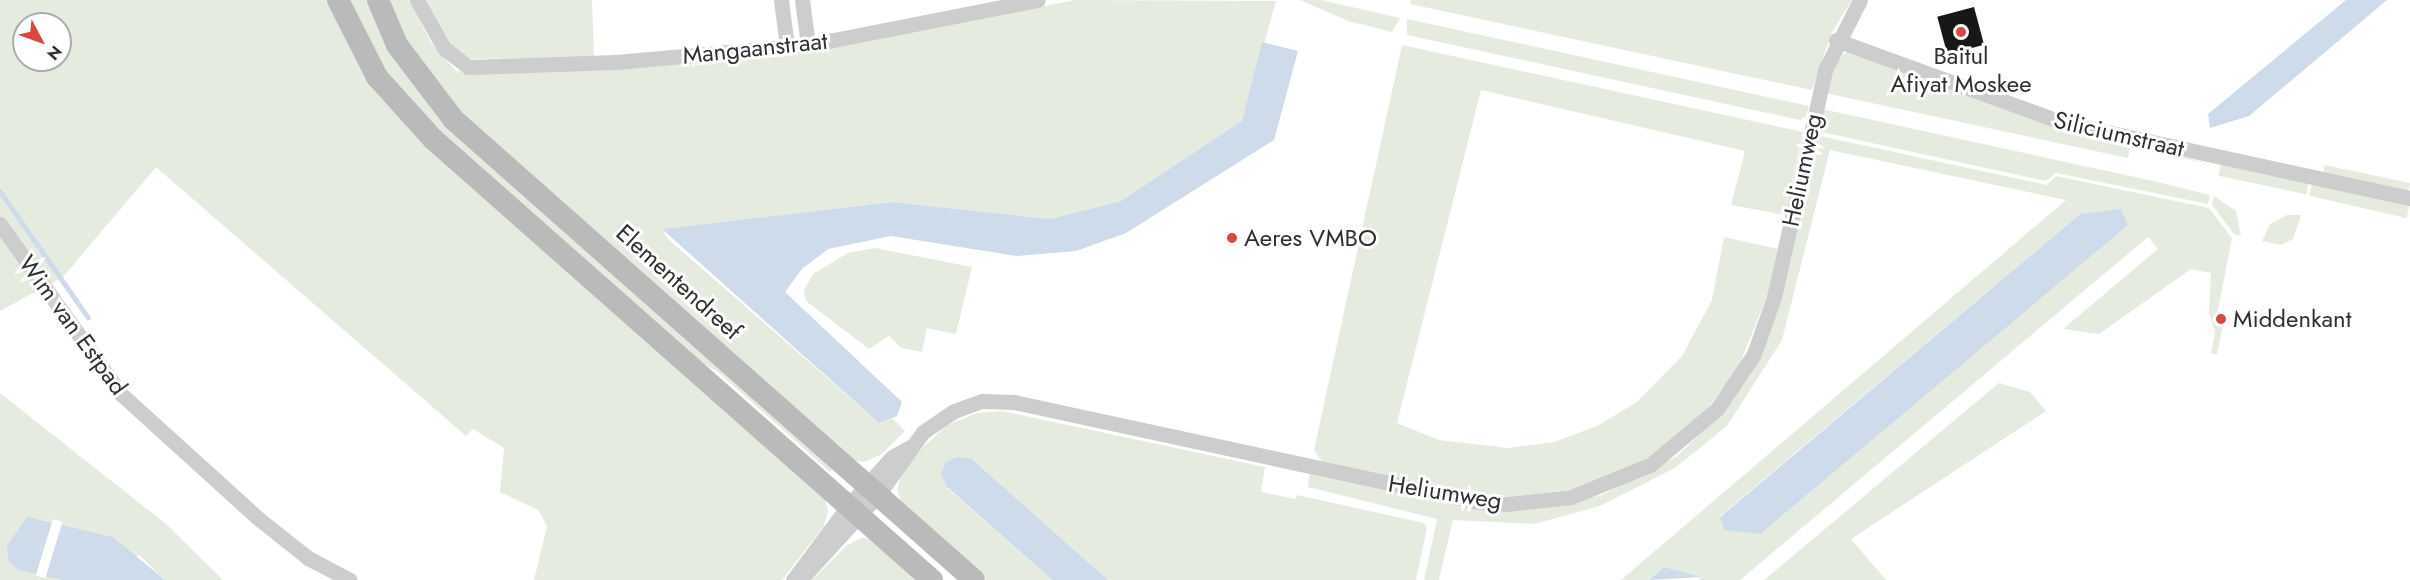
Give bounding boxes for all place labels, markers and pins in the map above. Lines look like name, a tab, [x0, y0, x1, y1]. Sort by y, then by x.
marker: Baitul Afiyat Moskee	[1954, 25, 1968, 39]
place label: Baitul Afiyat Moskee	[1890, 42, 2032, 98]
place label: Aeres VMBO	[1244, 224, 1377, 252]
marker: Aeres VMBO	[1225, 231, 1239, 245]
place label: Middenkant	[2233, 305, 2351, 333]
marker: Middenkant	[2214, 312, 2228, 326]

